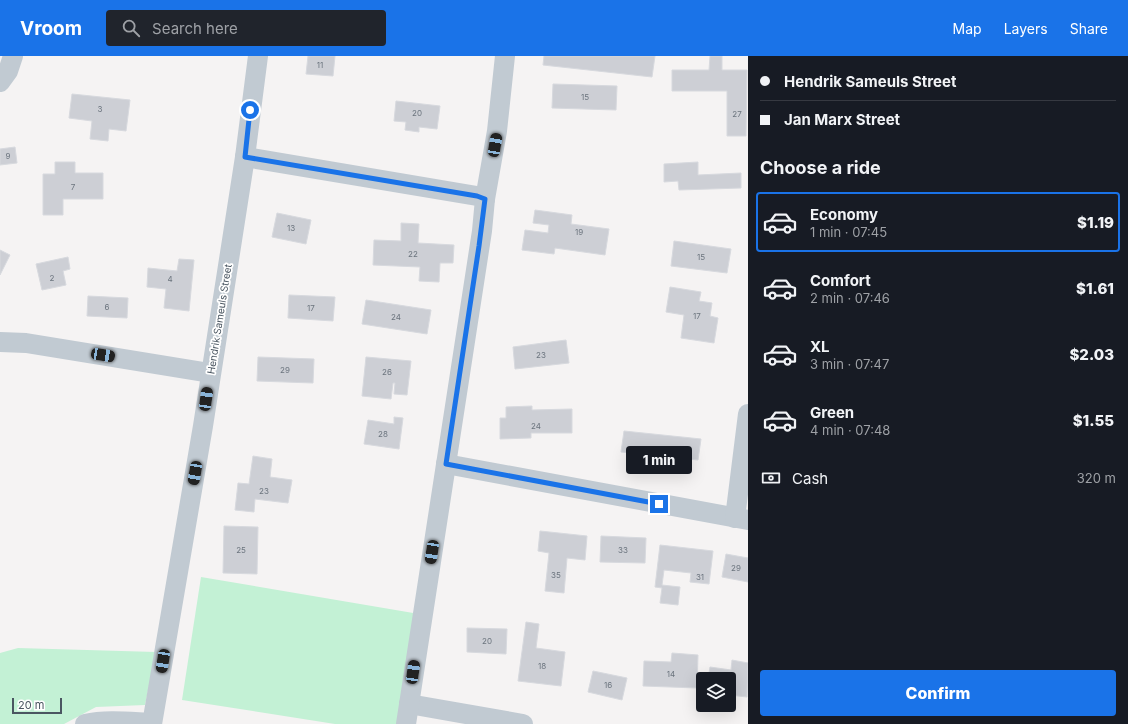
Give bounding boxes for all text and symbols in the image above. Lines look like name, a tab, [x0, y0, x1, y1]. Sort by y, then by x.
search box	[106, 10, 386, 46]
text: Vroom	[20, 17, 82, 40]
icon: search	[120, 17, 142, 39]
text: Search here	[152, 19, 238, 38]
text: Map	[953, 20, 982, 37]
text: Layers	[1004, 20, 1048, 37]
text: Share	[1070, 20, 1108, 37]
house number: 11	[317, 60, 323, 70]
text: Hendrik Sameuls Street	[784, 72, 956, 91]
house number: 15	[581, 92, 589, 102]
route start	[241, 101, 259, 119]
house number: 3	[98, 104, 103, 114]
house number: 20	[412, 108, 422, 118]
house number: 27	[732, 109, 742, 119]
text: Jan Marx Street	[784, 110, 900, 129]
car	[487, 132, 503, 158]
house number: 9	[6, 151, 11, 161]
text: Choose a ride	[760, 157, 881, 178]
house number: 7	[71, 182, 76, 192]
icon: car	[762, 204, 798, 240]
text: Economy	[810, 205, 878, 224]
text: $1.19	[1077, 213, 1114, 232]
house number: 13	[287, 223, 295, 233]
text: 1 min · 07:45	[810, 224, 887, 240]
house number: 19	[575, 227, 583, 237]
house number: 22	[408, 249, 418, 259]
house number: 15	[697, 252, 705, 262]
street label: Hendrik Sameuls Street	[204, 262, 234, 375]
icon: car	[762, 270, 798, 306]
text: Comfort	[810, 271, 871, 290]
house number: 2	[50, 273, 55, 283]
house number: 4	[167, 274, 173, 284]
text: $1.61	[1076, 279, 1114, 298]
text: 2 min · 07:46	[810, 290, 890, 306]
house number: 6	[105, 302, 110, 312]
house number: 17	[307, 303, 315, 313]
house number: 17	[693, 311, 701, 321]
house number: 24	[391, 312, 401, 322]
icon: car	[762, 336, 798, 372]
text: XL	[810, 337, 830, 356]
text: $2.03	[1069, 345, 1114, 364]
car	[90, 347, 116, 363]
house number: 23	[536, 350, 546, 360]
text: 3 min · 07:47	[810, 356, 889, 372]
house number: 29	[280, 365, 290, 375]
house number: 26	[382, 367, 392, 377]
car	[198, 386, 214, 412]
icon: car	[762, 402, 798, 438]
text: Green	[810, 403, 854, 422]
text: $1.55	[1073, 411, 1114, 430]
house number: 24	[531, 421, 541, 431]
text: 4 min · 07:48	[810, 422, 890, 438]
house number: 28	[378, 429, 388, 439]
callout: 1 min	[626, 446, 692, 474]
text: 1 min	[643, 452, 675, 468]
car	[187, 460, 203, 486]
icon: cash	[760, 467, 782, 489]
text: Cash	[792, 469, 828, 488]
text: 320 m	[1077, 470, 1116, 486]
house number: 23	[259, 486, 269, 496]
route end	[650, 495, 668, 513]
car	[424, 539, 440, 565]
house number: 25	[236, 545, 246, 555]
house number: 33	[618, 545, 628, 555]
house number: 29	[731, 563, 741, 573]
house number: 35	[551, 570, 561, 580]
house number: 31	[696, 572, 704, 582]
house number: 20	[482, 636, 492, 646]
car	[155, 648, 171, 674]
car	[405, 659, 421, 685]
house number: 18	[538, 661, 546, 671]
house number: 14	[667, 669, 675, 679]
button: Confirm	[760, 670, 1116, 716]
map controls	[696, 672, 736, 712]
button: layers	[696, 672, 736, 712]
house number: 16	[604, 680, 612, 690]
scale bar	[12, 696, 62, 715]
text: 20 m	[18, 698, 44, 712]

